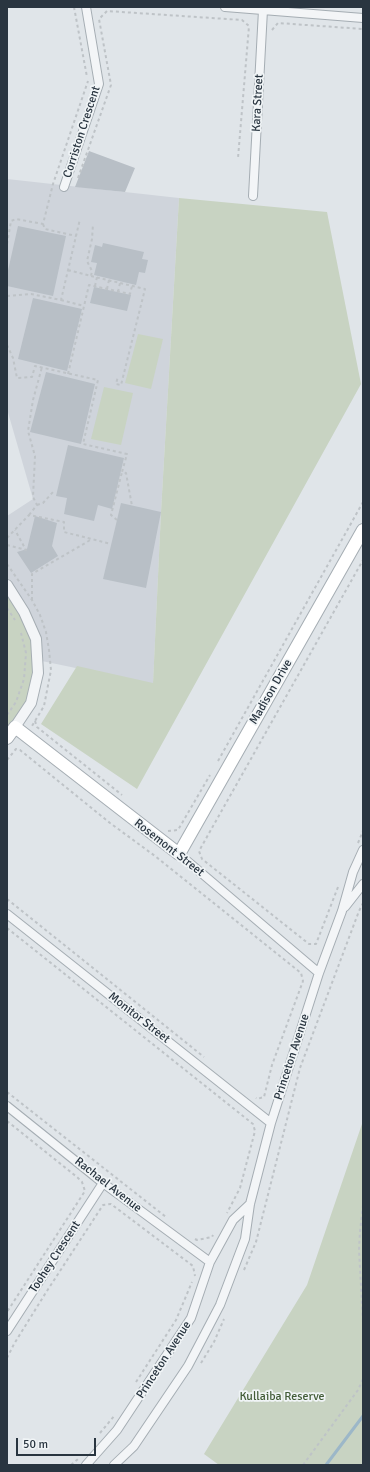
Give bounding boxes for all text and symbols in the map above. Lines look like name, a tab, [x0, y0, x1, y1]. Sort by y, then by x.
street label: Kara Street	[249, 74, 267, 132]
street label: Corriston Crescent	[60, 84, 104, 180]
street label: Madison Drive	[247, 657, 295, 727]
street label: Rosemont Street	[131, 816, 207, 880]
street label: Monitor Street	[105, 989, 173, 1047]
street label: Princeton Avenue	[271, 1012, 313, 1102]
street label: Rachael Avenue	[72, 1154, 144, 1216]
street label: Toohey Crescent	[26, 1218, 84, 1296]
street label: Princeton Avenue	[134, 1318, 194, 1402]
park label: Kullaiba Reserve	[239, 1390, 325, 1404]
scale bar	[18, 1430, 98, 1456]
text: 50 m	[23, 1437, 48, 1452]

